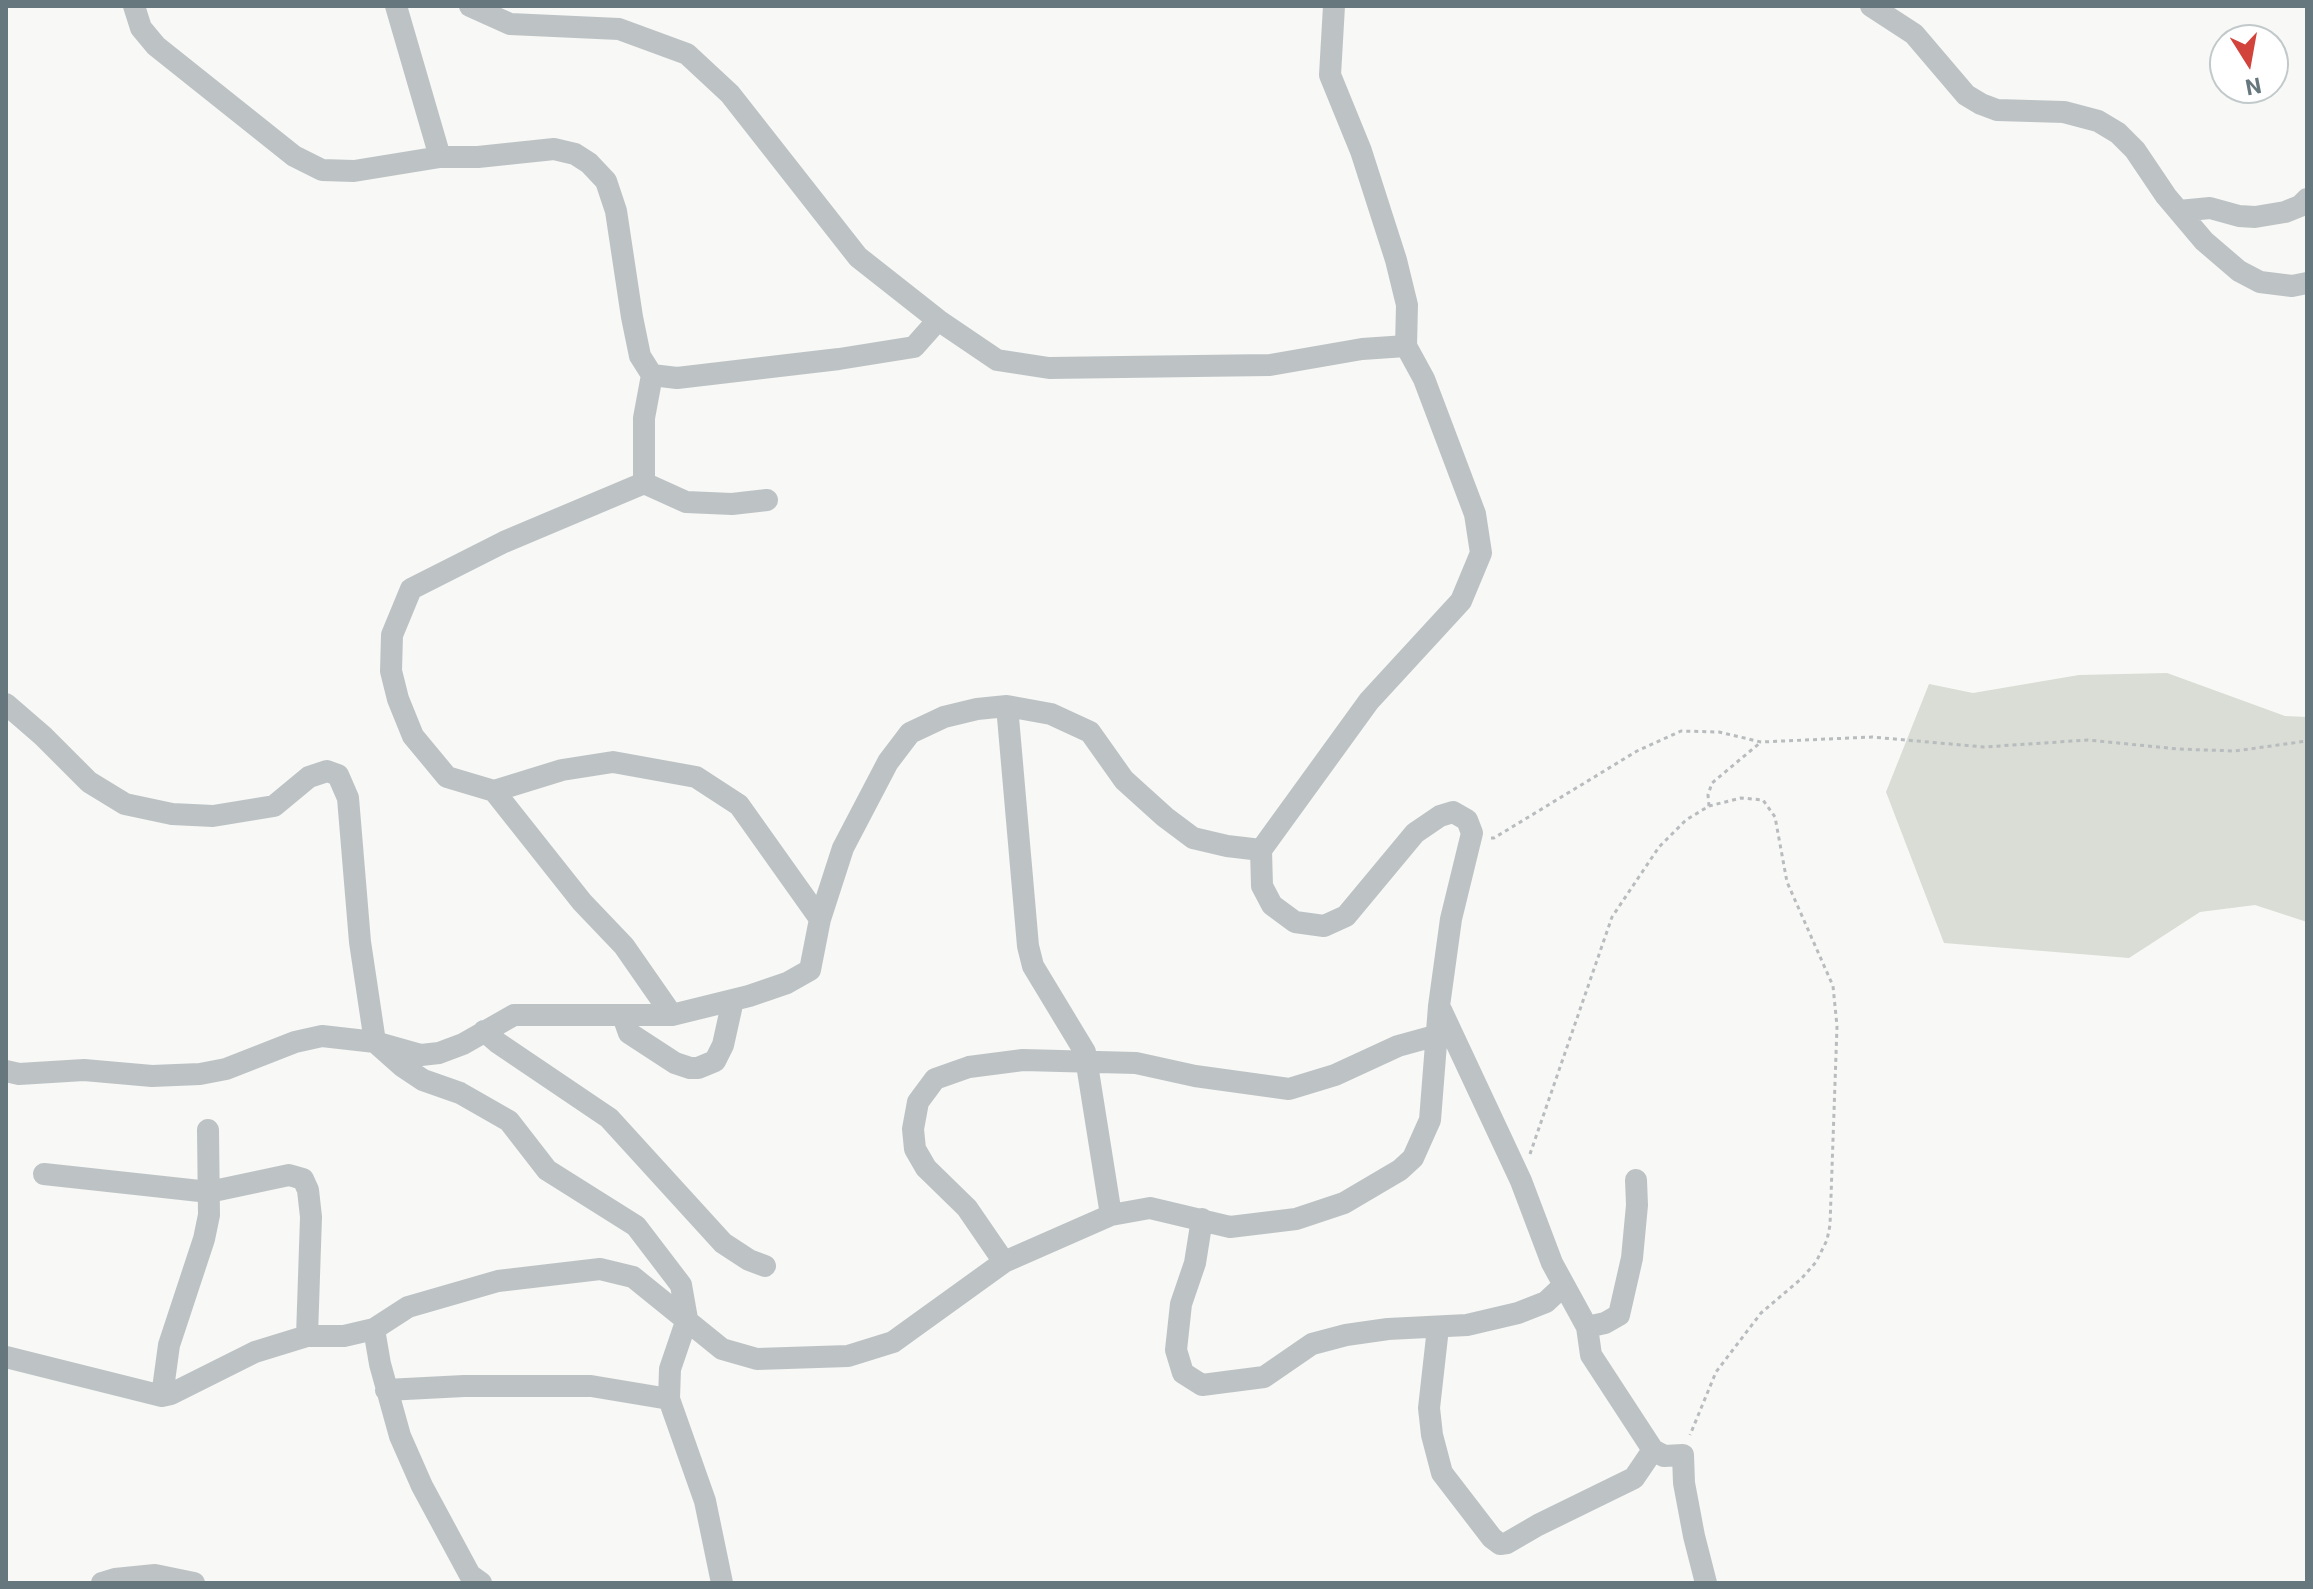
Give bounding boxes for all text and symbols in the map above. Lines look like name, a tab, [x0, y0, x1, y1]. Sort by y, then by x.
north arrow	[2209, 24, 2289, 104]
text: N	[2243, 72, 2263, 100]

